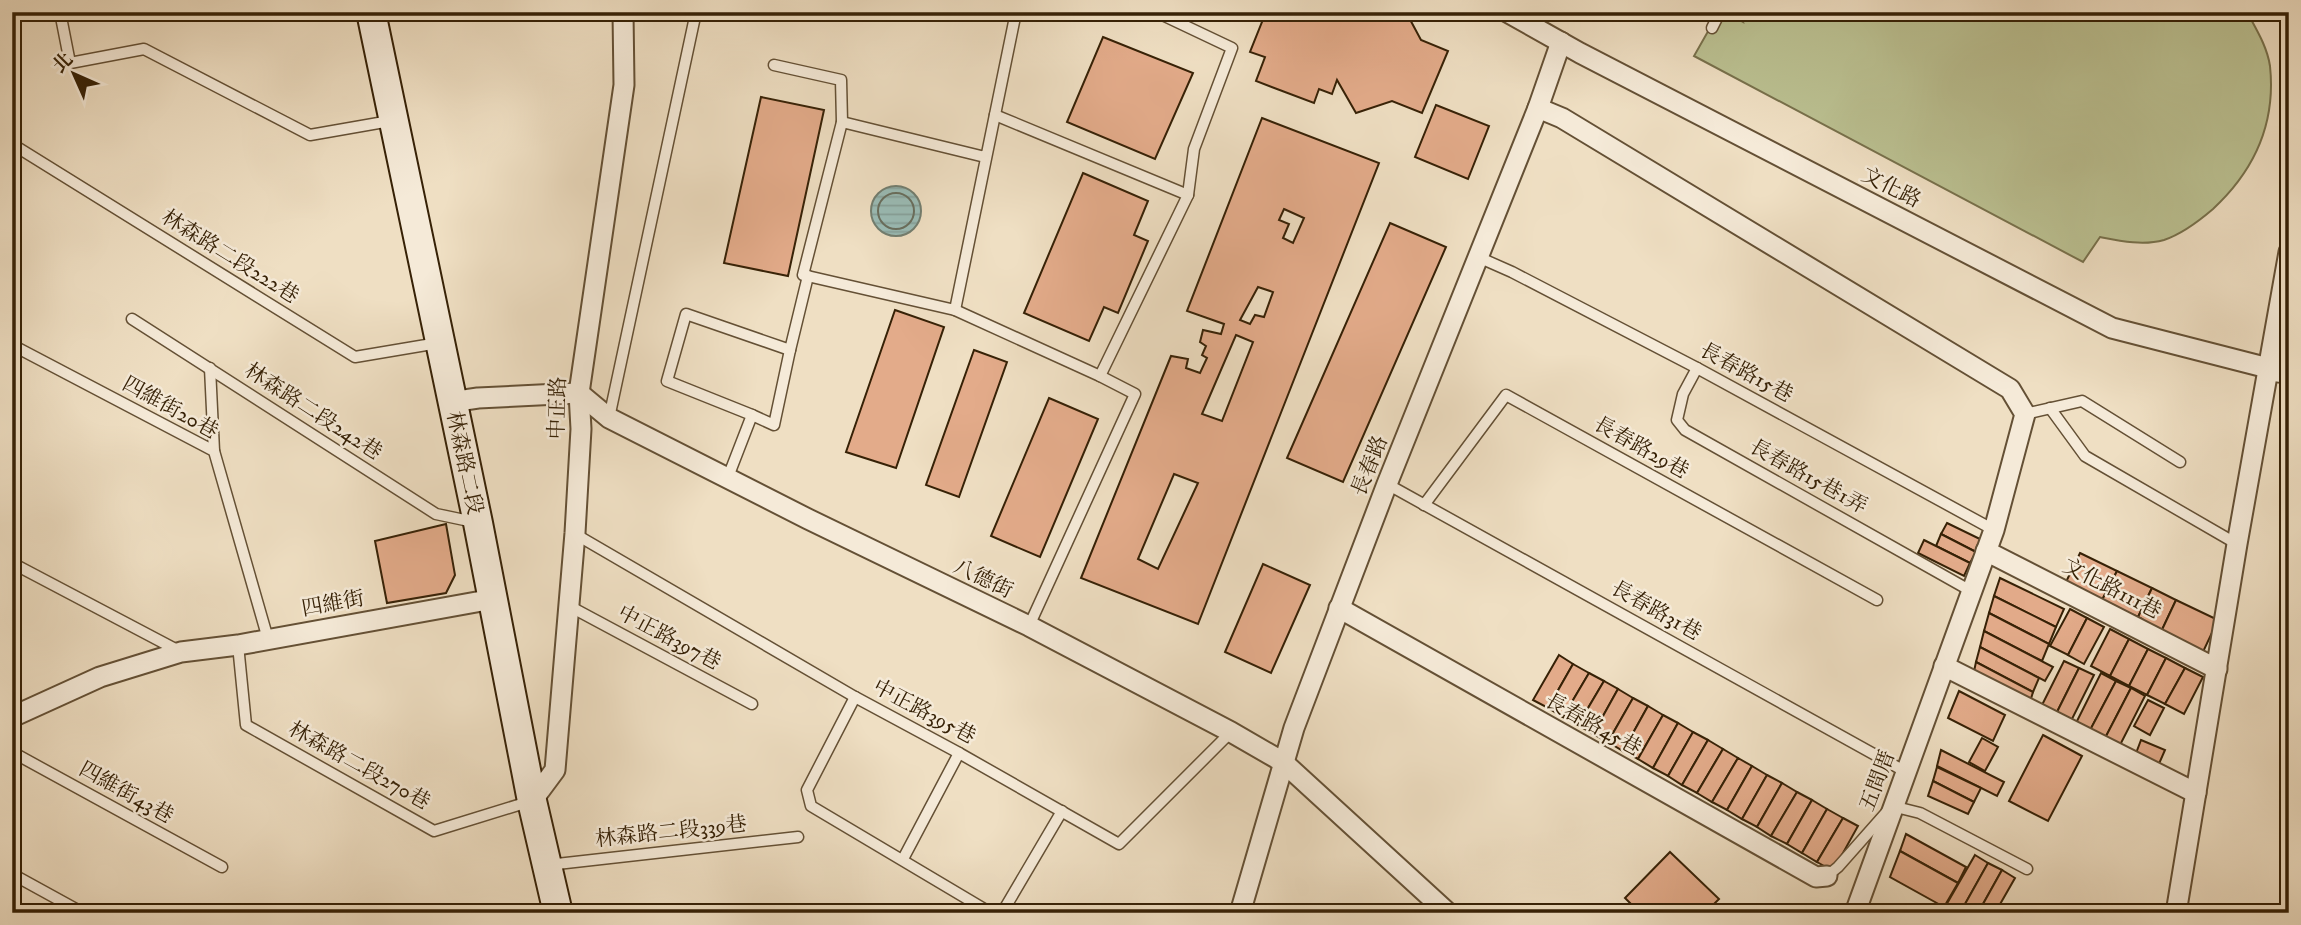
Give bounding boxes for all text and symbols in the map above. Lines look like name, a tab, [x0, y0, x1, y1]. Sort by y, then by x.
north arrow	[38, 38, 108, 108]
text: 北	[48, 48, 78, 78]
street label: 文化路	[1857, 162, 1925, 214]
street label: 林森路二段222巷	[157, 204, 303, 310]
street label: 長春路15巷	[1695, 338, 1797, 408]
street label: 林森路二段242巷	[239, 358, 387, 466]
street label: 四維街20巷	[118, 371, 222, 445]
street label: 中正路	[544, 376, 572, 440]
street label: 林森路二段	[440, 409, 488, 517]
street label: 長春路29巷	[1589, 411, 1693, 485]
street label: 長春路	[1346, 432, 1394, 500]
street label: 長春路15巷1弄	[1745, 434, 1871, 520]
street label: 文化路111巷	[2058, 553, 2166, 625]
street label: 八德街	[949, 554, 1017, 604]
street label: 長春路31巷	[1606, 575, 1706, 647]
street label: 四維街	[300, 586, 366, 622]
street label: 中正路397巷	[613, 600, 725, 676]
street label: 中正路395巷	[868, 674, 980, 750]
street label: 長春路45巷	[1540, 688, 1646, 762]
street label: 林森路二段270巷	[284, 716, 434, 816]
street label: 五間厝	[1855, 747, 1901, 815]
street label: 四維街43巷	[74, 756, 178, 830]
street label: 林森路二段339巷	[594, 811, 748, 853]

